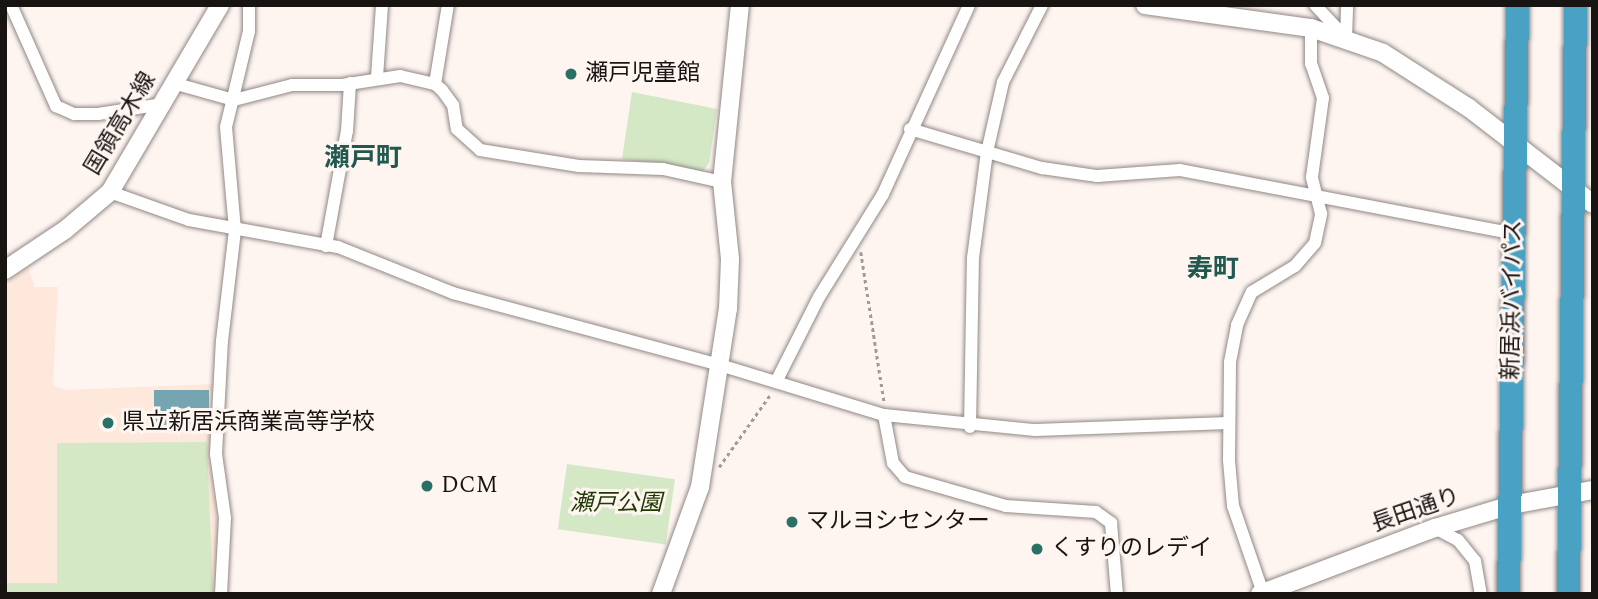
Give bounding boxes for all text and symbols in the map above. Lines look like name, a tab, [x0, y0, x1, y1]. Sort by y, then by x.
place label: 瀬戸児童館	[585, 60, 700, 88]
marker: 瀬戸児童館	[563, 66, 579, 82]
street label: 国領高木線	[80, 68, 162, 180]
district label: 瀬戸町	[324, 143, 402, 175]
street label: 新居浜バイパス	[1498, 219, 1528, 381]
district label: 寿町	[1187, 254, 1239, 286]
place label: 県立新居浜商業高等学校	[122, 409, 375, 437]
marker: 県立新居浜商業高等学校	[100, 415, 116, 431]
place label: DCM	[441, 472, 498, 500]
marker: DCM	[419, 478, 435, 494]
street label: 長田通り	[1368, 483, 1464, 539]
park label: 瀬戸公園	[570, 490, 662, 518]
place label: マルヨシセンター	[806, 508, 990, 536]
marker: マルヨシセンター	[784, 514, 800, 530]
place label: くすりのレデイ	[1051, 535, 1212, 563]
marker: くすりのレデイ	[1029, 541, 1045, 557]

